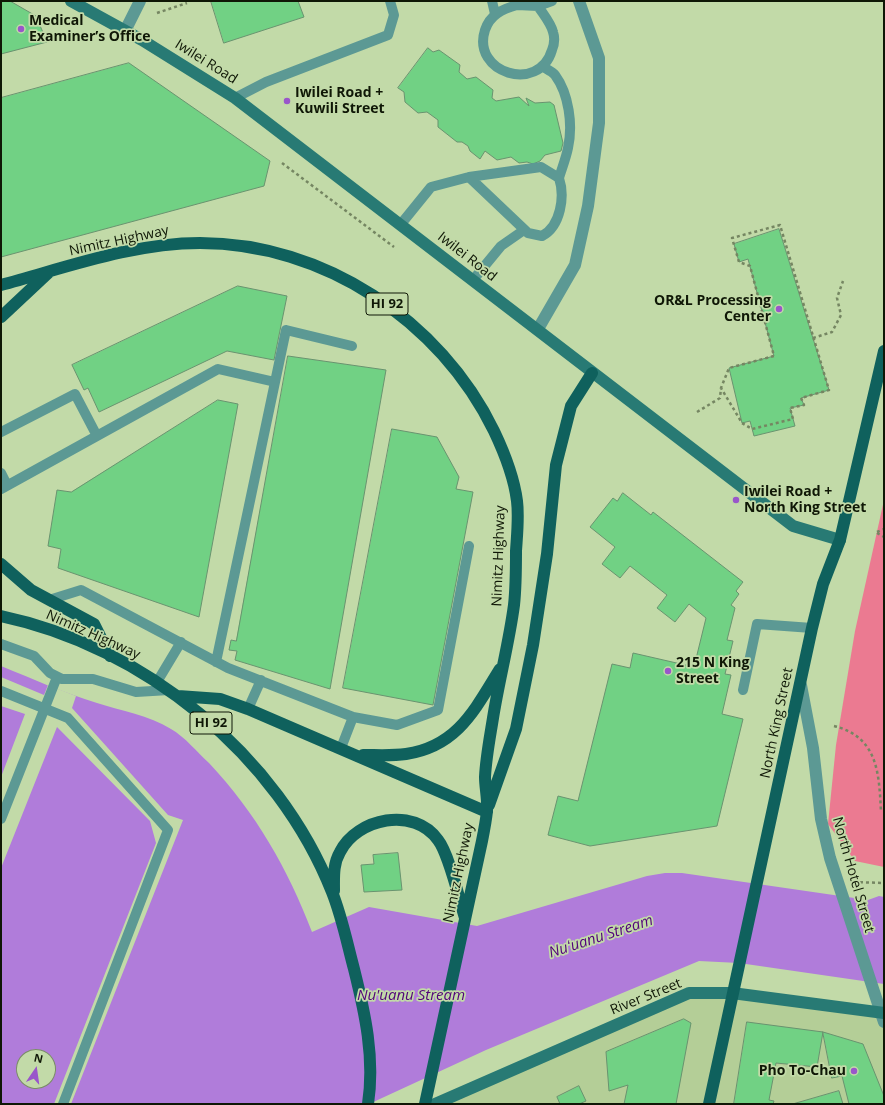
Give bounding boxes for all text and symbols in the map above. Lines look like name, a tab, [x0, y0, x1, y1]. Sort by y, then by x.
place label: Medical Examiner’s Office	[29, 13, 151, 46]
marker: Medical Examiner’s Office	[16, 24, 26, 34]
street label: Iwilei Road	[172, 36, 240, 88]
place label: Iwilei Road + Kuwili Street	[295, 85, 385, 118]
marker: Iwilei Road + Kuwili Street	[282, 96, 292, 106]
street label: Nimitz Highway	[68, 222, 170, 260]
street label: Iwilei Road	[434, 229, 500, 285]
road number: HI 92	[366, 293, 408, 315]
place label: OR&L Processing Center	[654, 293, 771, 326]
marker: OR&L Processing Center	[774, 304, 784, 314]
place label: Iwilei Road + North King Street	[744, 484, 866, 516]
marker: Iwilei Road + North King Street	[731, 495, 741, 505]
street label: Nimitz Highway	[489, 505, 509, 607]
street label: Nimitz Highway	[43, 607, 143, 663]
place label: 215 N King Street	[676, 655, 749, 688]
marker: 215 N King Street	[663, 666, 673, 676]
street label: North King Street	[757, 666, 797, 780]
road number: HI 92	[190, 712, 232, 734]
street label: North Hotel Street	[828, 815, 878, 935]
street label: Nimitz Highway	[440, 822, 478, 924]
water label: Nuʻuanu Stream	[547, 912, 655, 962]
street label: River Street	[608, 975, 684, 1019]
water label: Nu'uanu Stream	[357, 987, 465, 1005]
north arrow	[16, 1049, 56, 1089]
text: N	[33, 1049, 45, 1066]
place label: Pho To-Chau	[759, 1063, 846, 1079]
marker: Pho To-Chau	[849, 1066, 859, 1076]

